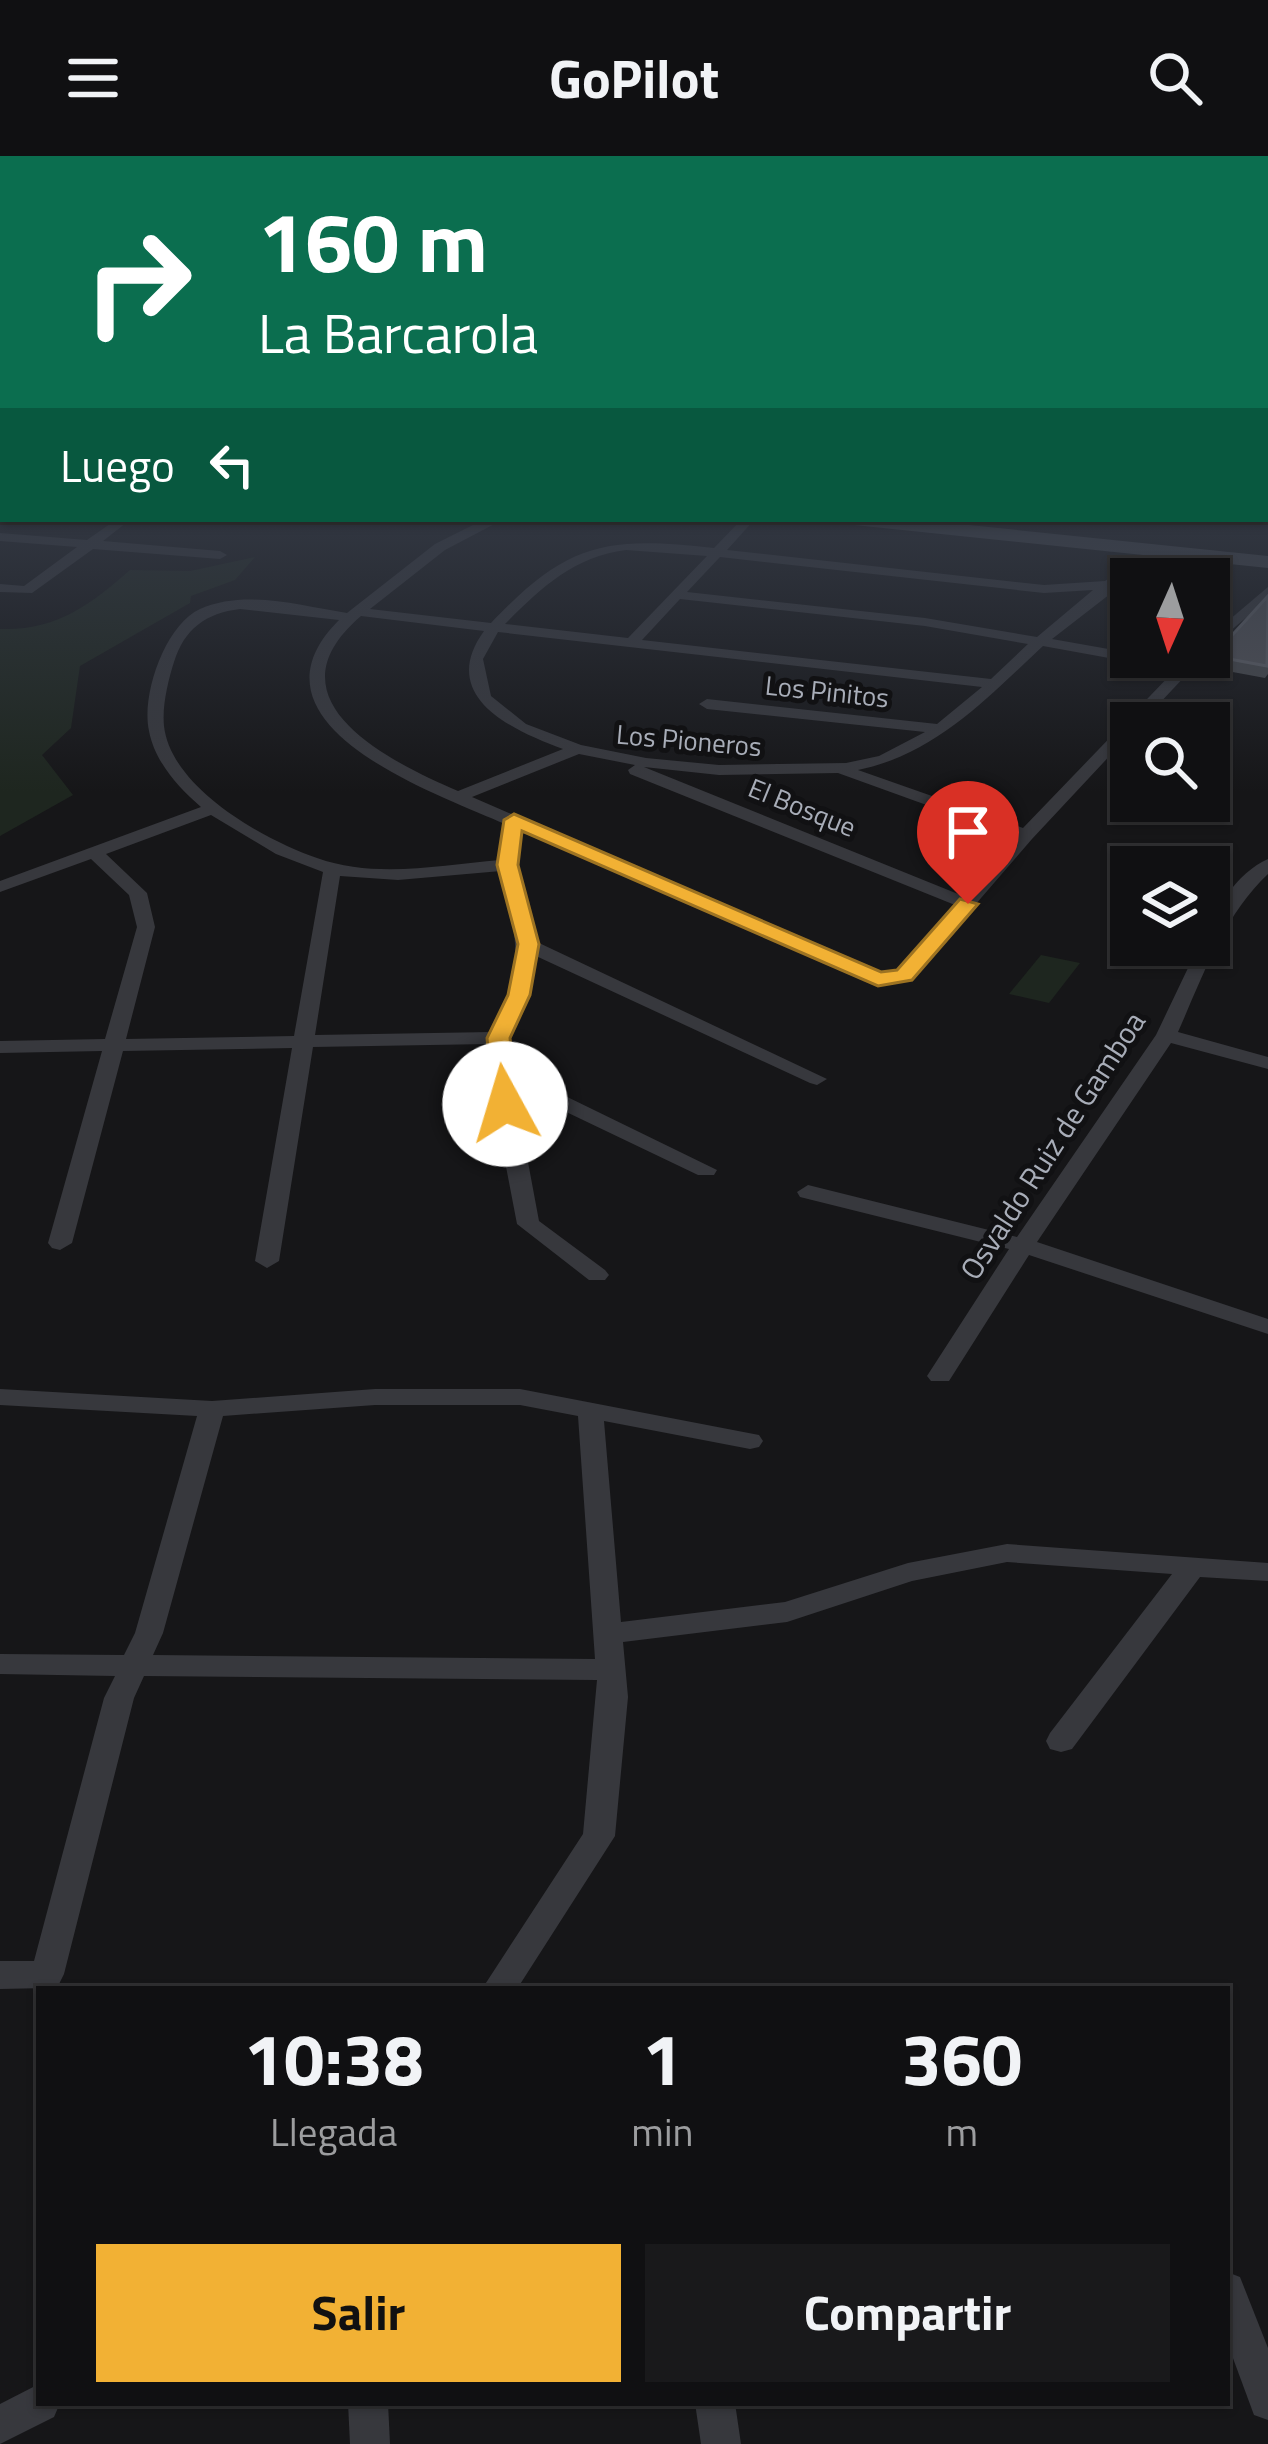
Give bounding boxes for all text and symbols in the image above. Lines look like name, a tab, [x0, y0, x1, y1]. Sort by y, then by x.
text: GoPilot	[549, 37, 719, 119]
icon: menu	[60, 45, 126, 111]
icon: search	[1142, 45, 1208, 111]
text: 160 m	[258, 177, 488, 305]
icon: right	[60, 204, 216, 360]
text: La Barcarola	[258, 292, 538, 374]
text: Luego	[60, 431, 175, 499]
icon: left	[199, 432, 265, 498]
north arrow	[1110, 558, 1230, 678]
map controls	[1110, 558, 1230, 966]
street label: Los Pinitos	[763, 664, 891, 717]
button: search	[1110, 702, 1230, 822]
street label: Los Pioneros	[615, 713, 764, 766]
street label: El Bosque	[743, 766, 863, 847]
pin	[917, 781, 1019, 904]
icon: arrive	[935, 799, 1001, 865]
button: layers	[1110, 846, 1230, 966]
street label: Osvaldo Ruiz de Gamboa	[948, 1002, 1156, 1289]
position arrow	[442, 1041, 568, 1167]
text: 10:38	[244, 2003, 424, 2113]
text: 1	[642, 2003, 683, 2113]
text: 360	[901, 2003, 1022, 2113]
text: Llegada	[270, 2102, 397, 2161]
text: min	[631, 2102, 693, 2161]
text: m	[945, 2102, 978, 2161]
button: Salir	[96, 2244, 621, 2382]
button: Compartir	[645, 2244, 1170, 2382]

